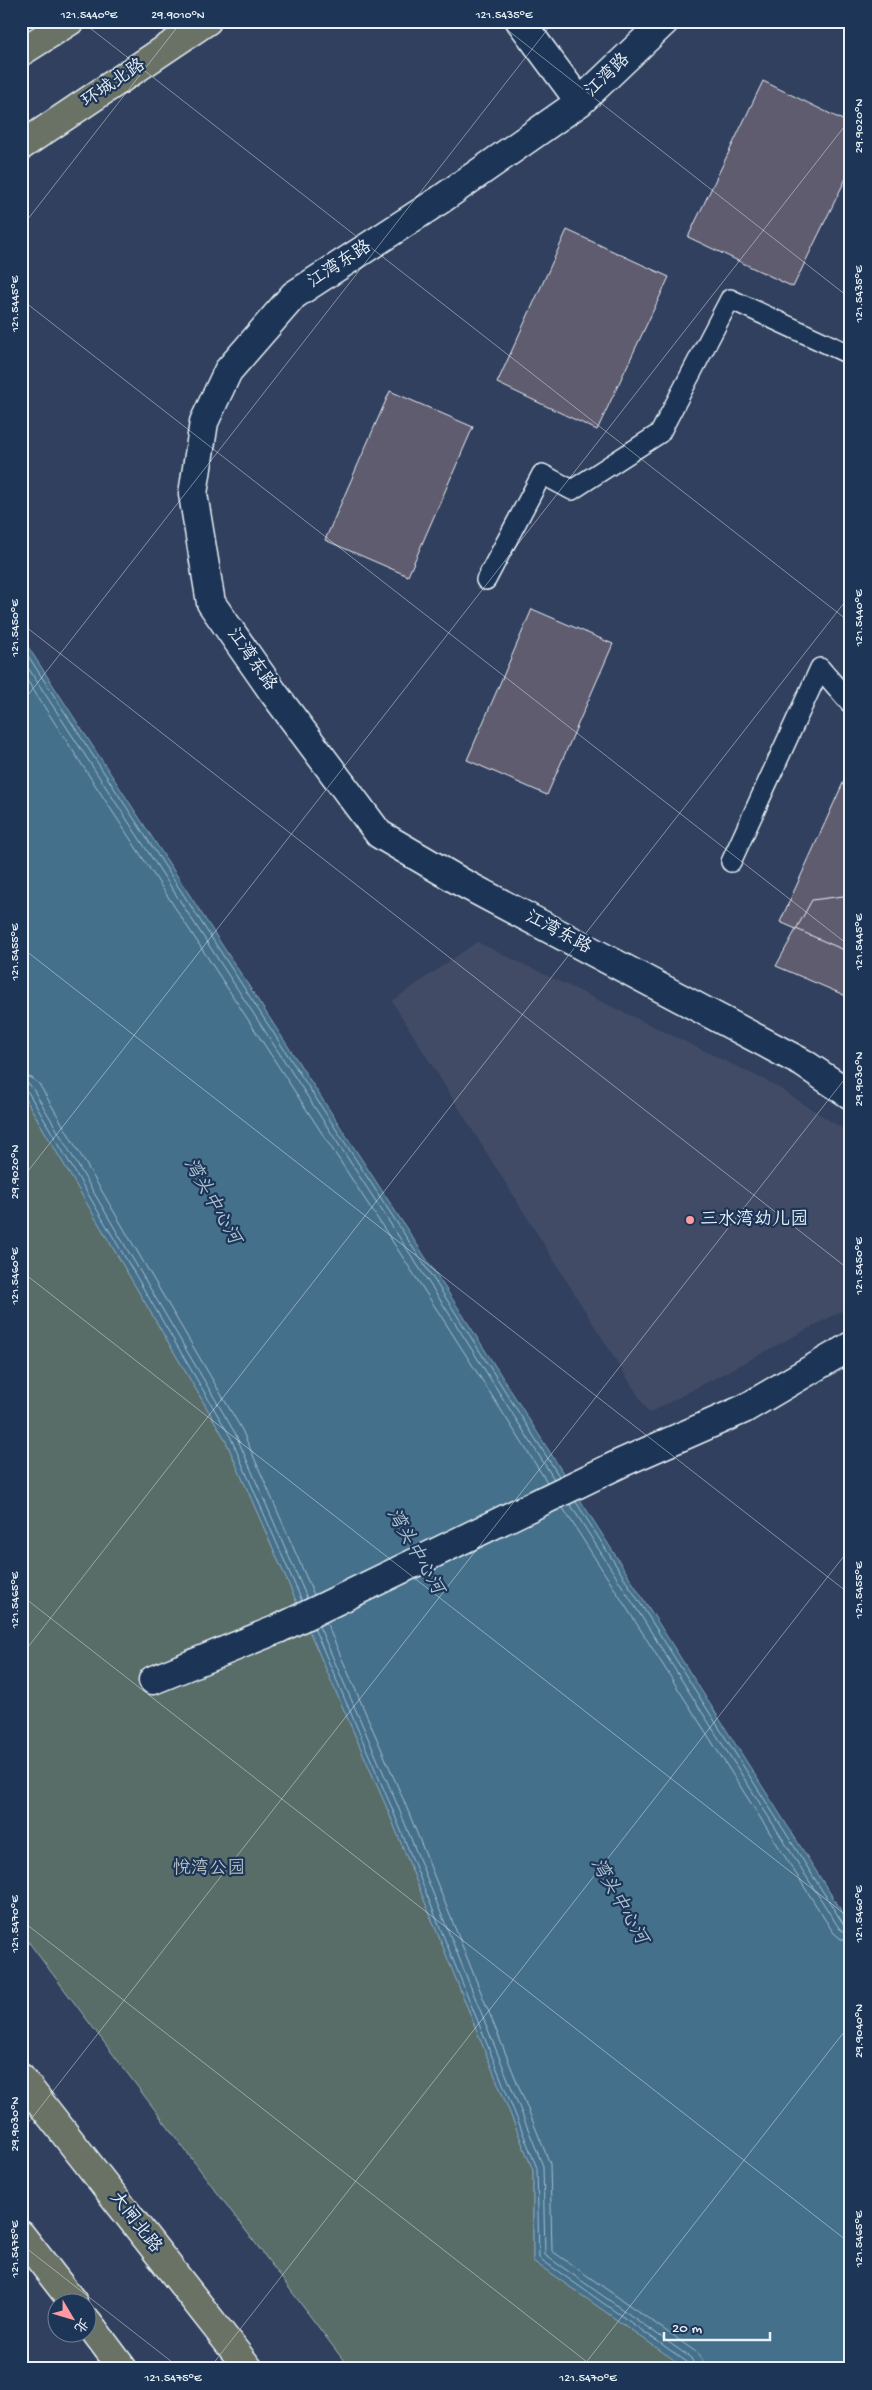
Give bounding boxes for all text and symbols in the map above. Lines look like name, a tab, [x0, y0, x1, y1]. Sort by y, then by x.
text: 121.5440°E	[60, 9, 118, 23]
text: 29.9010°N	[151, 9, 205, 23]
text: 121.5435°E	[475, 9, 533, 23]
street label: 江湾路	[581, 49, 635, 102]
street label: 环城北路	[78, 54, 150, 113]
text: 29.9020°N	[853, 99, 867, 153]
street label: 江湾东路	[304, 236, 376, 293]
text: 121.5435°E	[853, 265, 867, 323]
text: 121.5445°E	[9, 275, 23, 333]
text: 121.5440°E	[853, 589, 867, 647]
text: 121.5450°E	[9, 599, 23, 658]
street label: 江湾东路	[222, 624, 281, 696]
street label: 江湾东路	[521, 906, 595, 959]
text: 121.5445°E	[853, 913, 867, 971]
text: 121.5455°E	[9, 923, 23, 981]
text: 29.9030°N	[853, 1051, 867, 1106]
text: 29.9020°N	[9, 1145, 23, 1199]
water label: 湾头中心河	[177, 1155, 247, 1251]
place label: 三水湾幼儿园	[700, 1209, 808, 1231]
marker: 三水湾幼儿园	[684, 1214, 696, 1226]
text: 121.5450°E	[853, 1237, 867, 1296]
text: 121.5460°E	[9, 1247, 23, 1306]
water label: 湾头中心河	[380, 1505, 450, 1601]
text: 121.5455°E	[853, 1561, 867, 1619]
text: 121.5465°E	[9, 1571, 23, 1629]
water label: 湾头中心河	[584, 1855, 654, 1951]
park label: 悦湾公园	[173, 1858, 245, 1880]
text: 121.5460°E	[853, 1885, 867, 1944]
text: 121.5470°E	[9, 1895, 23, 1954]
text: 29.9040°N	[853, 2004, 867, 2058]
text: 29.9030°N	[9, 2096, 23, 2151]
street label: 大闸北路	[105, 2188, 166, 2258]
text: 121.5465°E	[853, 2210, 867, 2268]
text: 121.5475°E	[9, 2220, 23, 2278]
north arrow	[48, 2292, 98, 2342]
scale bar	[664, 2310, 771, 2342]
text: 北	[69, 2314, 91, 2335]
text: 20 m	[672, 2320, 702, 2338]
text: 121.5475°E	[144, 2372, 202, 2386]
text: 121.5470°E	[558, 2372, 617, 2386]

